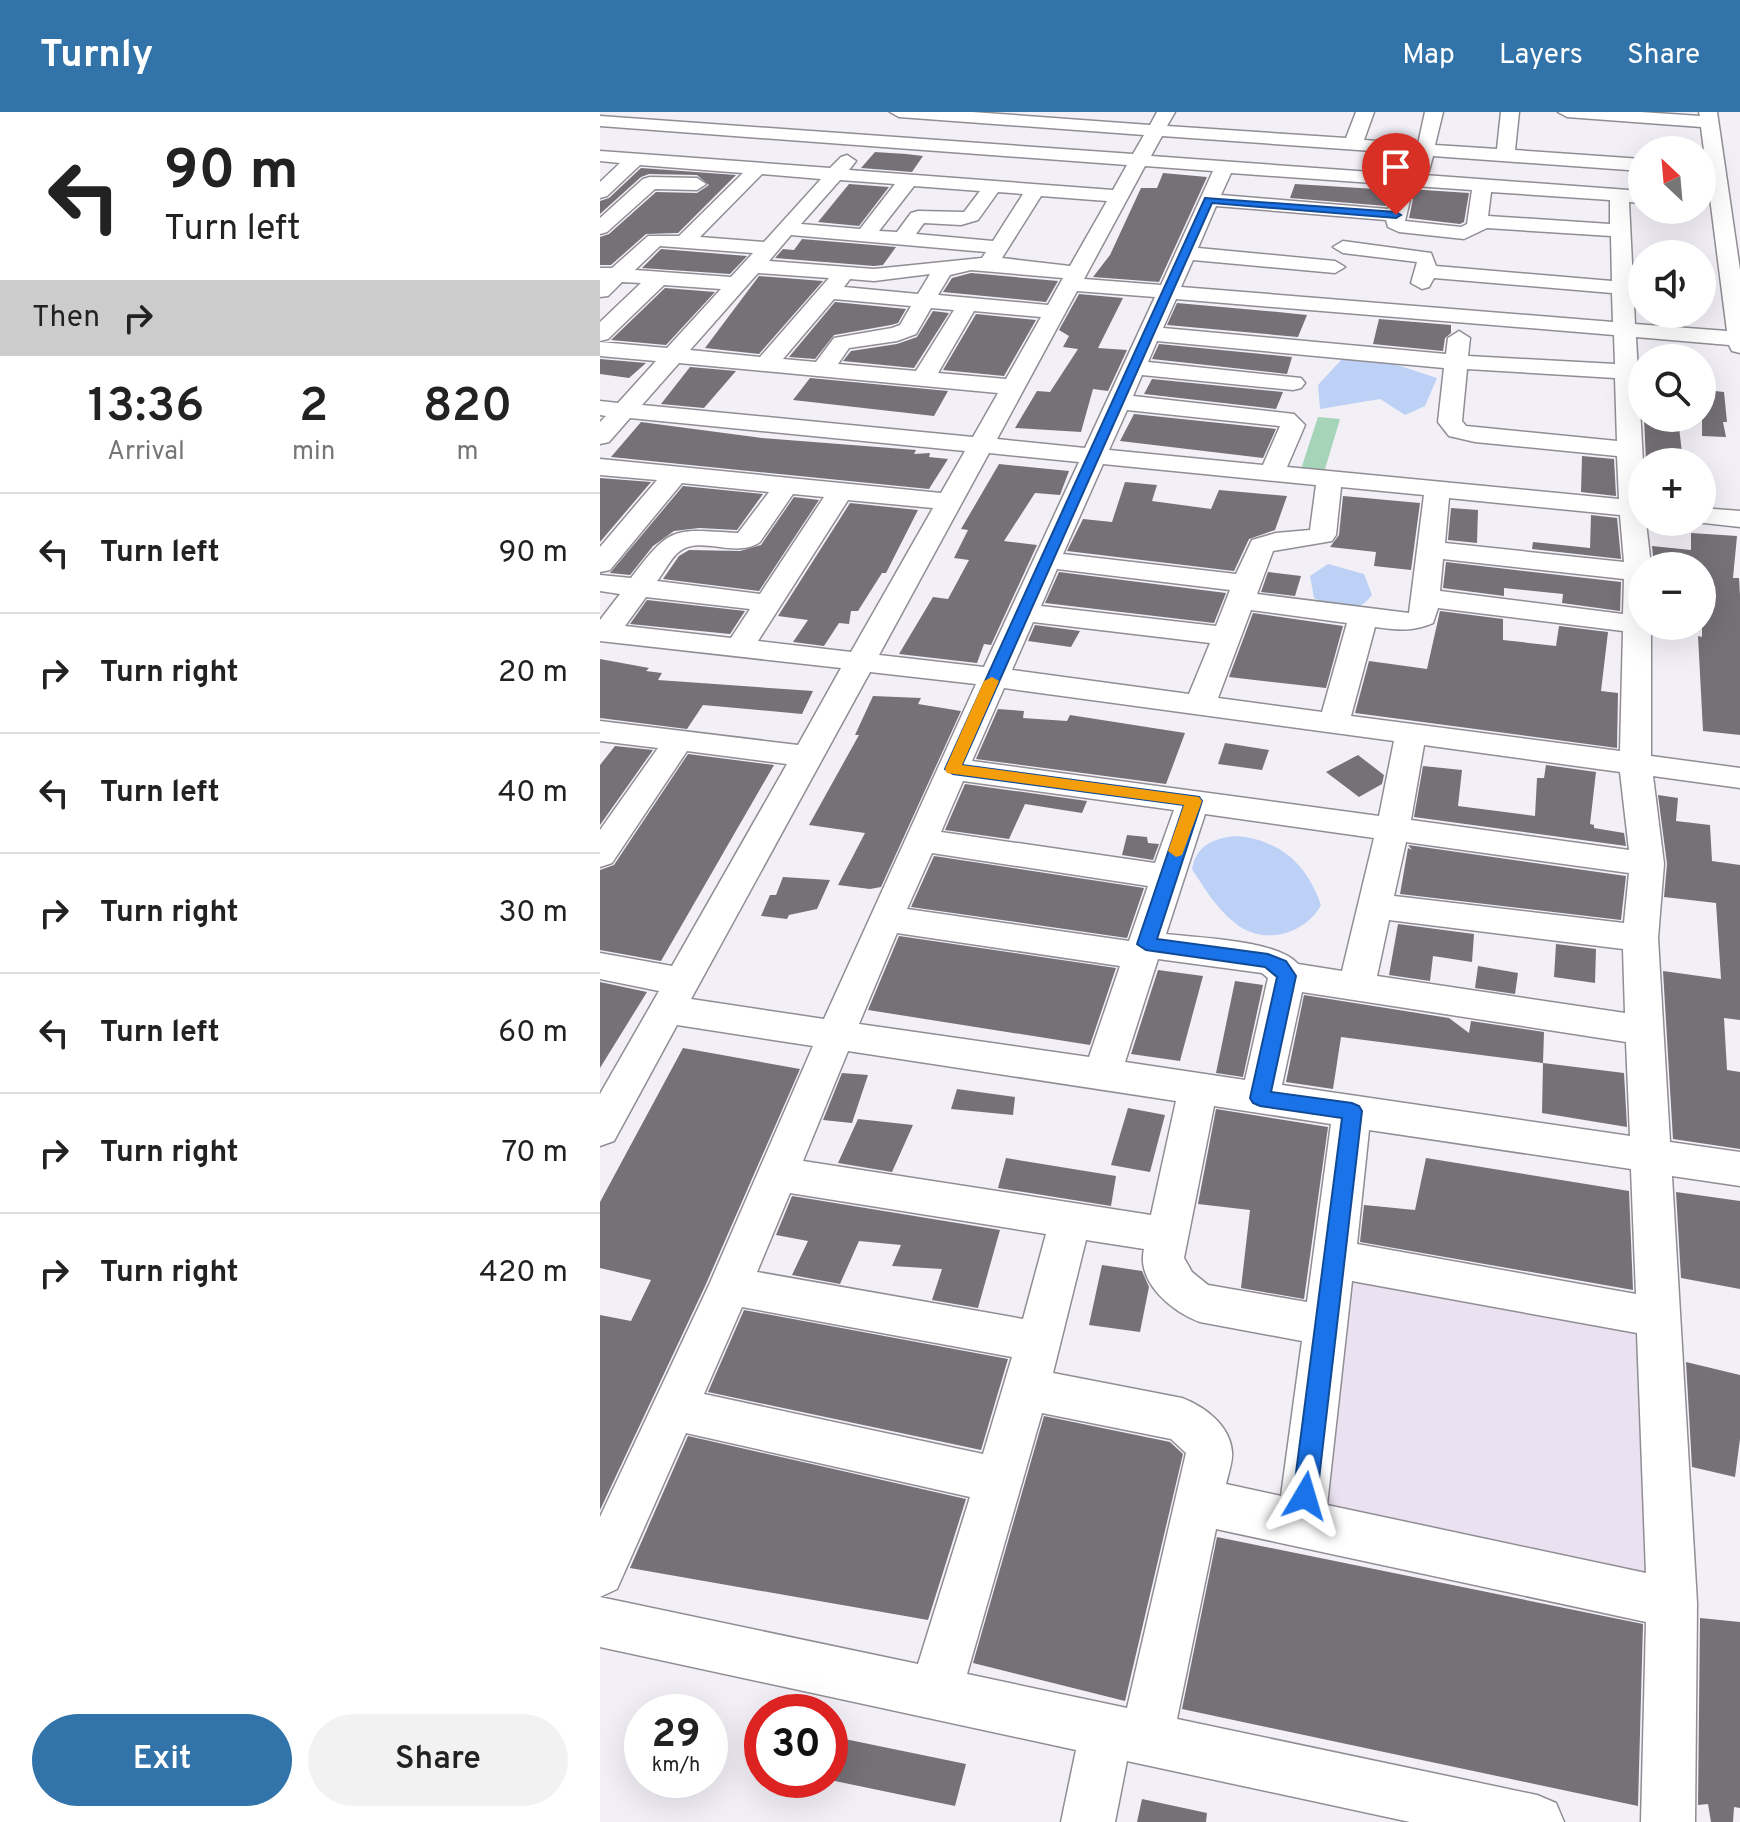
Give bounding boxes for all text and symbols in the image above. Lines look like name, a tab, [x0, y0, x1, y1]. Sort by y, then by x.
text: Turnly	[40, 32, 153, 81]
text: Map	[1402, 38, 1455, 74]
text: Layers	[1499, 38, 1583, 74]
text: Share	[1627, 38, 1700, 74]
pin	[1362, 133, 1430, 215]
north arrow	[1628, 136, 1716, 224]
map controls	[1628, 136, 1716, 640]
text: 90 m	[164, 138, 299, 208]
icon: left	[32, 144, 136, 248]
icon: arrive	[1374, 145, 1418, 189]
text: Turn left	[164, 207, 301, 253]
button: sound	[1628, 240, 1716, 328]
icon: right	[116, 296, 160, 340]
text: Then	[32, 300, 100, 337]
button: search	[1628, 344, 1716, 432]
text: 13:36	[88, 378, 205, 438]
text: 2	[299, 378, 328, 438]
text: 820	[423, 378, 512, 438]
text: Arrival	[107, 436, 185, 469]
text: min	[292, 436, 335, 469]
text: m	[457, 436, 479, 469]
button: +	[1628, 448, 1716, 536]
icon: left	[32, 531, 76, 575]
text: Turn left	[100, 535, 220, 572]
text: 90 m	[499, 535, 568, 572]
button: −	[1628, 552, 1716, 640]
icon: right	[32, 651, 76, 695]
text: Turn right	[100, 655, 238, 692]
text: 20 m	[498, 655, 568, 692]
icon: left	[32, 771, 76, 815]
text: Turn left	[100, 775, 220, 812]
text: 40 m	[498, 775, 568, 812]
icon: right	[32, 891, 76, 935]
text: Turn right	[100, 895, 238, 932]
text: 30 m	[499, 895, 568, 932]
icon: left	[32, 1011, 76, 1055]
text: Turn left	[100, 1015, 220, 1052]
text: 60 m	[498, 1015, 568, 1052]
icon: right	[32, 1131, 76, 1175]
text: Turn right	[100, 1135, 238, 1172]
text: 70 m	[502, 1135, 568, 1172]
icon: right	[32, 1251, 76, 1295]
text: Turn right	[100, 1255, 238, 1292]
text: 420 m	[479, 1255, 568, 1292]
position arrow	[1263, 1454, 1347, 1538]
speed limit sign: 30	[744, 1694, 848, 1798]
text: 29	[651, 1711, 701, 1761]
button: Exit	[32, 1714, 292, 1806]
button: Share	[308, 1714, 568, 1806]
text: km/h	[652, 1753, 700, 1779]

